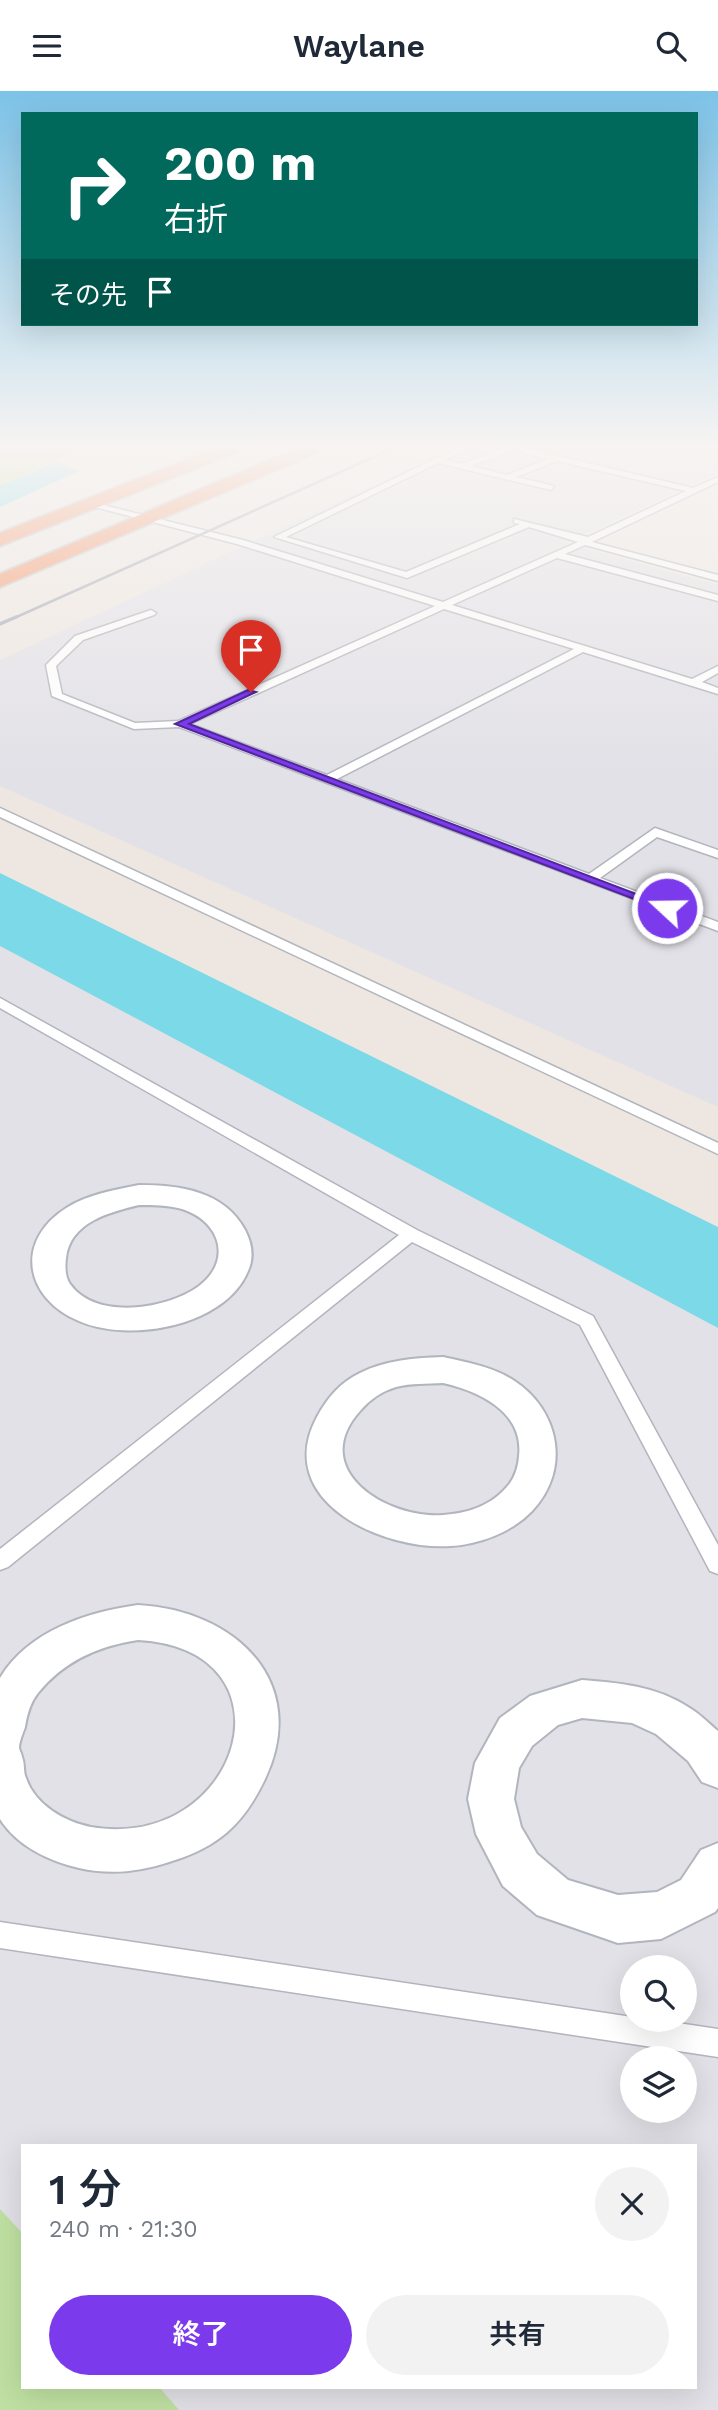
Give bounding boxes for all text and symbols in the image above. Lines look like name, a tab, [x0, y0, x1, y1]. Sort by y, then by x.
icon: menu	[28, 27, 66, 65]
text: Waylane	[293, 27, 425, 65]
icon: search	[652, 27, 690, 65]
text: 200 m	[164, 134, 316, 192]
icon: right	[49, 140, 140, 231]
text: 右折	[164, 200, 228, 238]
icon: arrive	[141, 273, 179, 311]
text: その先	[49, 280, 127, 310]
pin	[221, 620, 281, 692]
icon: arrive	[232, 631, 270, 669]
position arrow	[630, 871, 704, 945]
map controls	[620, 1955, 697, 2123]
button: search	[620, 1955, 697, 2032]
button: layers	[620, 2046, 697, 2123]
text: 1 分	[49, 2165, 121, 2214]
button: close	[595, 2167, 669, 2241]
text: 240 m · 21:30	[49, 2216, 198, 2243]
button: 終了	[49, 2295, 352, 2375]
button: 共有	[366, 2295, 669, 2375]

